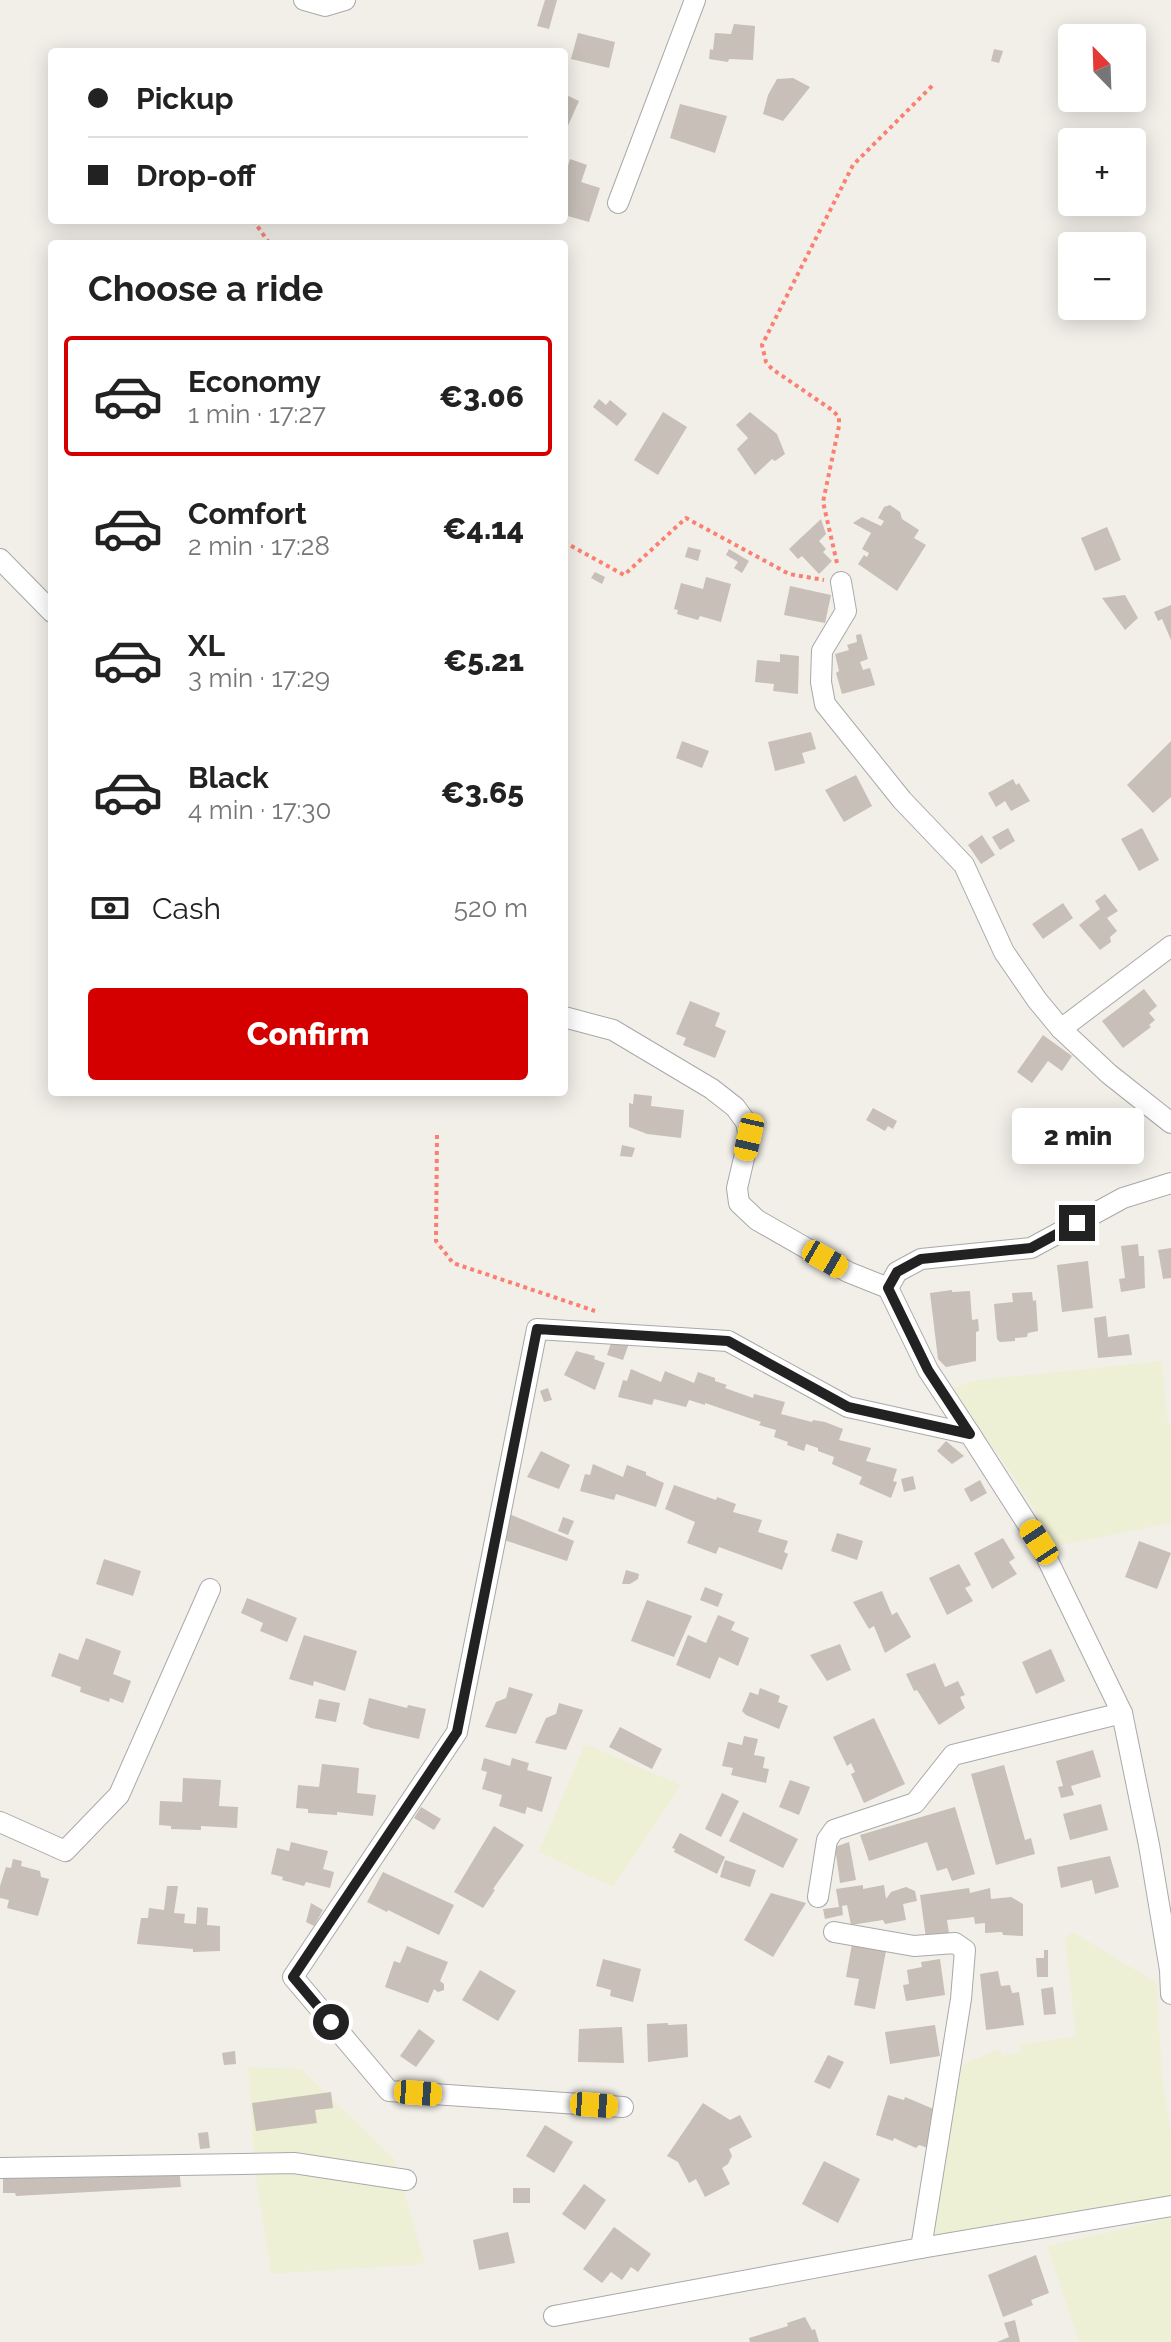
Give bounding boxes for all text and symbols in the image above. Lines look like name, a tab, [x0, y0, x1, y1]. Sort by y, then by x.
north arrow	[1058, 24, 1146, 112]
map controls	[1058, 24, 1146, 320]
text: Pickup	[136, 81, 234, 116]
button: +	[1058, 128, 1146, 216]
text: Drop-off	[136, 158, 256, 193]
button: −	[1058, 232, 1146, 320]
text: Choose a ride	[88, 267, 323, 309]
icon: car	[92, 360, 164, 432]
text: Economy	[188, 364, 321, 399]
text: €3.06	[439, 379, 524, 414]
text: 1 min · 17:27	[188, 399, 326, 429]
icon: car	[92, 492, 164, 564]
text: Comfort	[188, 496, 307, 531]
text: €4.14	[443, 511, 524, 546]
text: 2 min · 17:28	[188, 531, 330, 561]
icon: car	[92, 624, 164, 696]
text: XL	[188, 628, 225, 663]
text: €5.21	[443, 643, 524, 678]
text: 3 min · 17:29	[188, 663, 330, 693]
icon: car	[92, 756, 164, 828]
text: Black	[188, 760, 269, 795]
text: €3.65	[441, 775, 524, 810]
text: 4 min · 17:30	[188, 795, 331, 825]
icon: cash	[88, 886, 132, 930]
text: Cash	[152, 891, 221, 926]
text: 520 m	[454, 893, 528, 923]
button: Confirm	[88, 988, 528, 1080]
callout: 2 min	[1011, 1107, 1143, 1163]
car	[732, 1111, 766, 1163]
text: 2 min	[1044, 1121, 1112, 1151]
route end	[1059, 1205, 1095, 1241]
car	[798, 1237, 852, 1281]
car	[1016, 1515, 1062, 1569]
route start	[313, 2004, 349, 2040]
car	[393, 2079, 443, 2107]
car	[569, 2091, 619, 2119]

